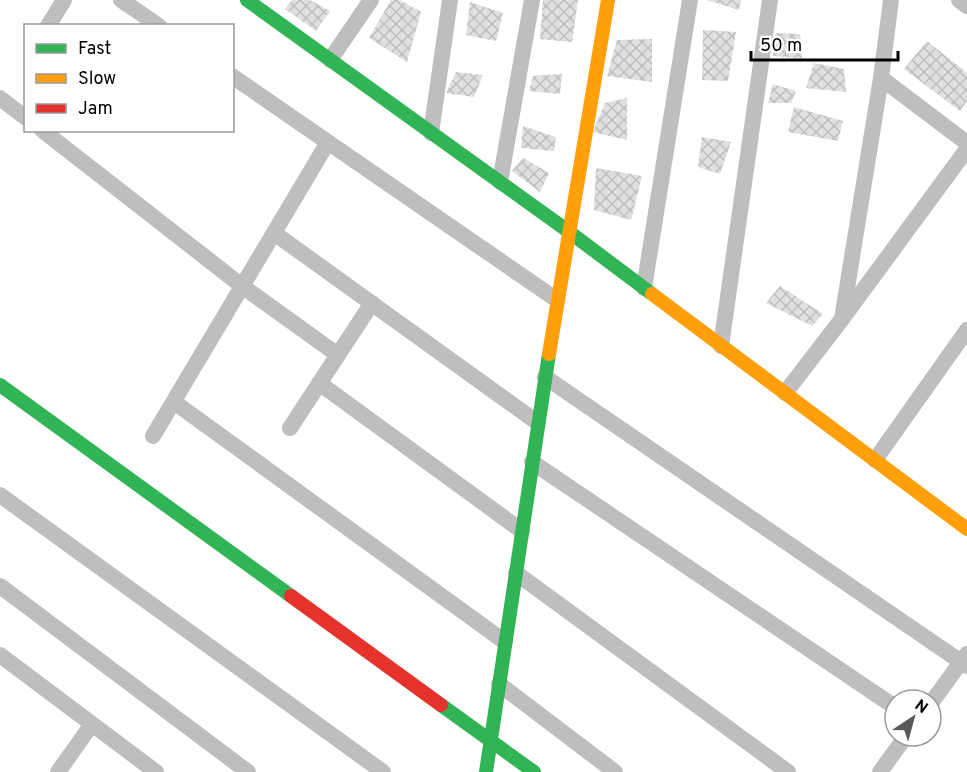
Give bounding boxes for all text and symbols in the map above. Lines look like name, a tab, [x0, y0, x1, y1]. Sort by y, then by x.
legend	[24, 24, 234, 132]
scale bar	[751, 24, 898, 62]
text: 50 m	[760, 35, 802, 58]
text: Fast	[78, 38, 111, 61]
text: Slow	[78, 68, 116, 91]
text: Jam	[78, 98, 113, 121]
north arrow	[883, 688, 943, 748]
text: N	[910, 696, 931, 719]

